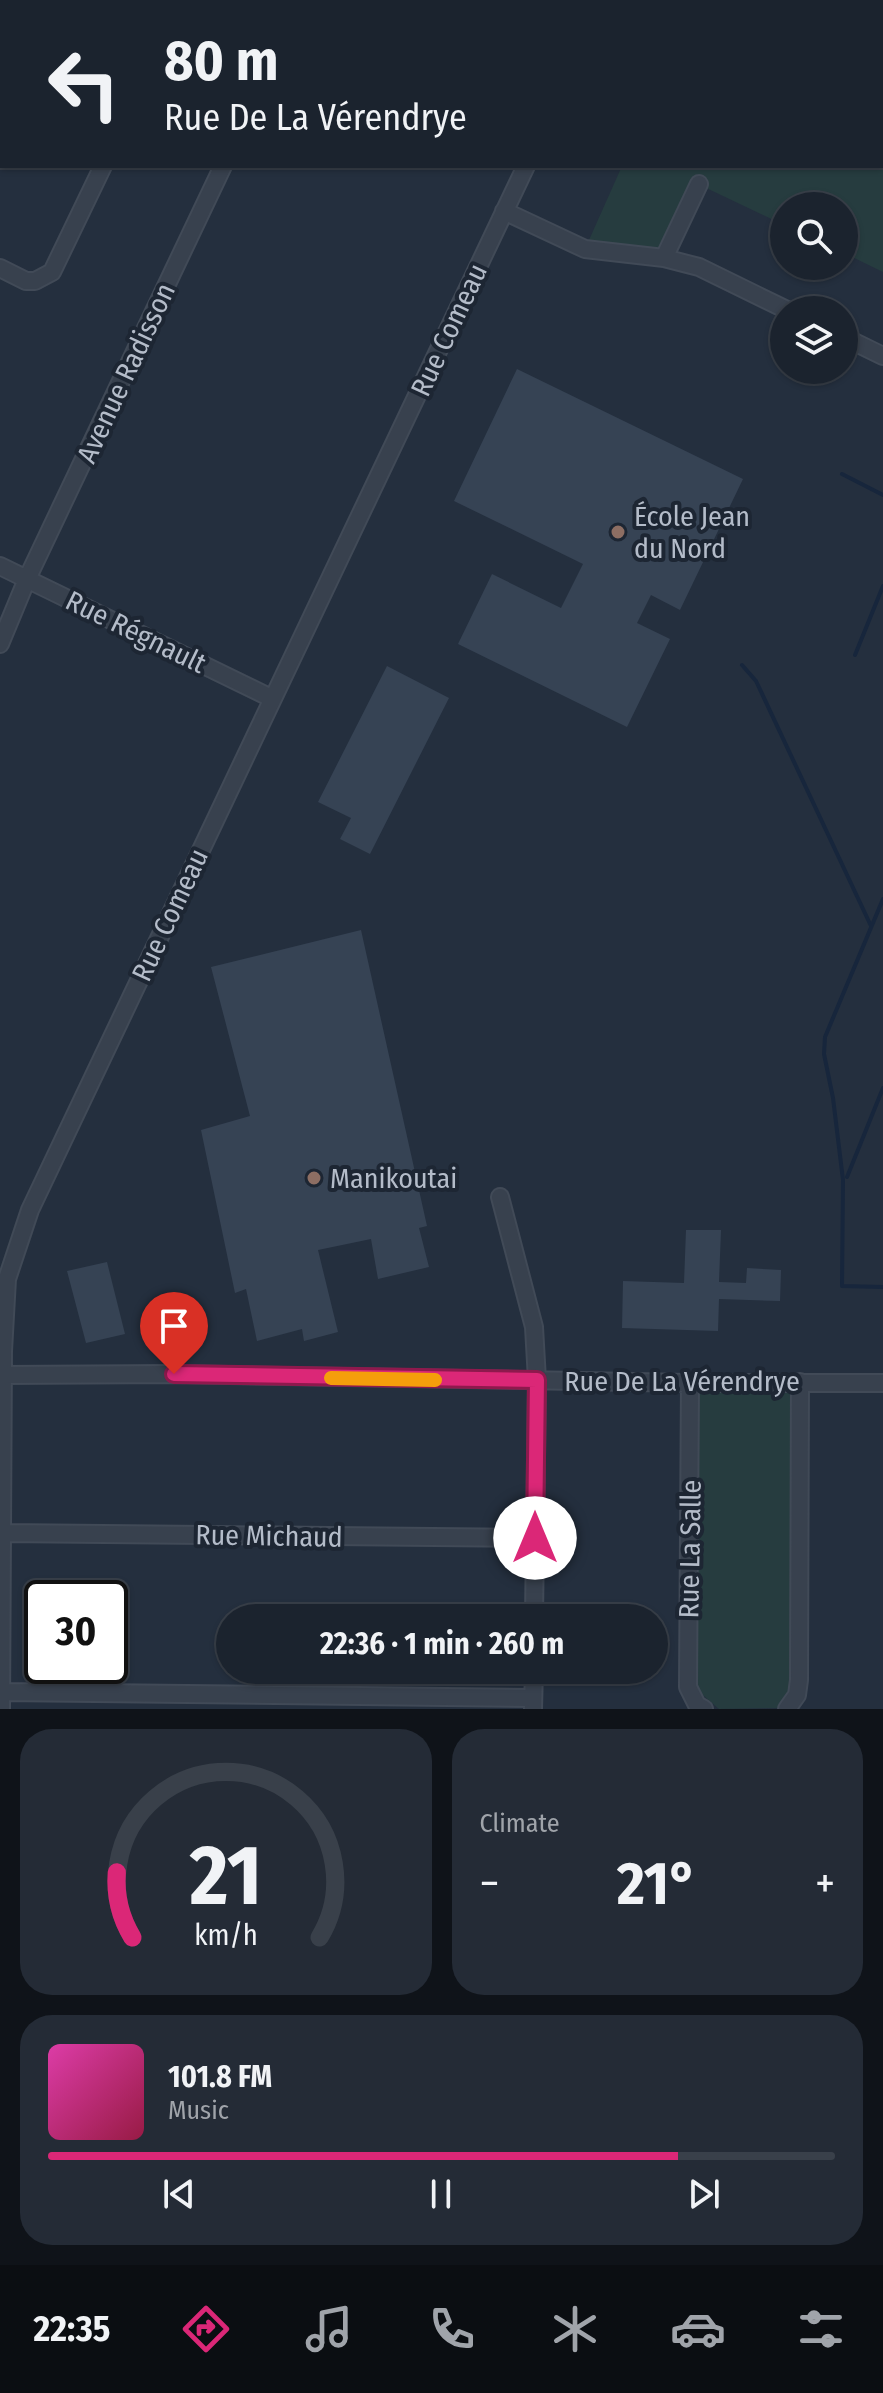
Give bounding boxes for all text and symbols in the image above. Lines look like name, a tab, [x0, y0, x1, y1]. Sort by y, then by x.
text: 80 m	[164, 28, 279, 95]
icon: left	[32, 32, 136, 136]
text: Rue De La Vérendrye	[164, 96, 467, 140]
map controls	[770, 192, 858, 384]
button: search	[770, 192, 858, 280]
street label: Rue Comeau	[404, 259, 494, 401]
street label: Avenue Radisson	[70, 278, 182, 468]
button: layers	[770, 296, 858, 384]
place label: École Jean du Nord	[634, 500, 750, 565]
marker: École Jean du Nord	[609, 523, 627, 541]
street label: Rue Régnault	[61, 584, 212, 680]
street label: Rue Comeau	[125, 844, 215, 986]
place label: Manikoutai	[330, 1162, 457, 1195]
marker: Manikoutai	[305, 1169, 323, 1187]
pin	[140, 1292, 208, 1374]
icon: arrive	[152, 1304, 196, 1348]
street label: Rue De La Vérendrye	[564, 1365, 800, 1398]
street label: Rue La Salle	[672, 1479, 708, 1619]
position arrow	[493, 1496, 577, 1580]
street label: Rue Michaud	[195, 1518, 343, 1554]
speed limit sign: 30	[24, 1580, 128, 1684]
text: 22:36 · 1 min · 260 m	[320, 1626, 564, 1662]
text: Climate	[480, 1808, 560, 1839]
text: 21	[189, 1826, 262, 1926]
text: 21°	[617, 1848, 697, 1920]
text: −	[480, 1857, 499, 1910]
text: +	[815, 1857, 835, 1910]
text: km/h	[194, 1918, 258, 1953]
text: 101.8 FM	[168, 2059, 272, 2095]
text: Music	[168, 2095, 229, 2126]
icon: previous	[157, 2172, 201, 2216]
icon: pause	[419, 2172, 463, 2216]
icon: next	[682, 2172, 726, 2216]
icon: directions	[178, 2301, 234, 2357]
icon: music	[301, 2301, 357, 2357]
icon: phone	[424, 2301, 480, 2357]
icon: climate	[547, 2301, 603, 2357]
icon: car	[670, 2301, 726, 2357]
icon: filters	[793, 2301, 849, 2357]
text: 22:35	[34, 2307, 110, 2351]

